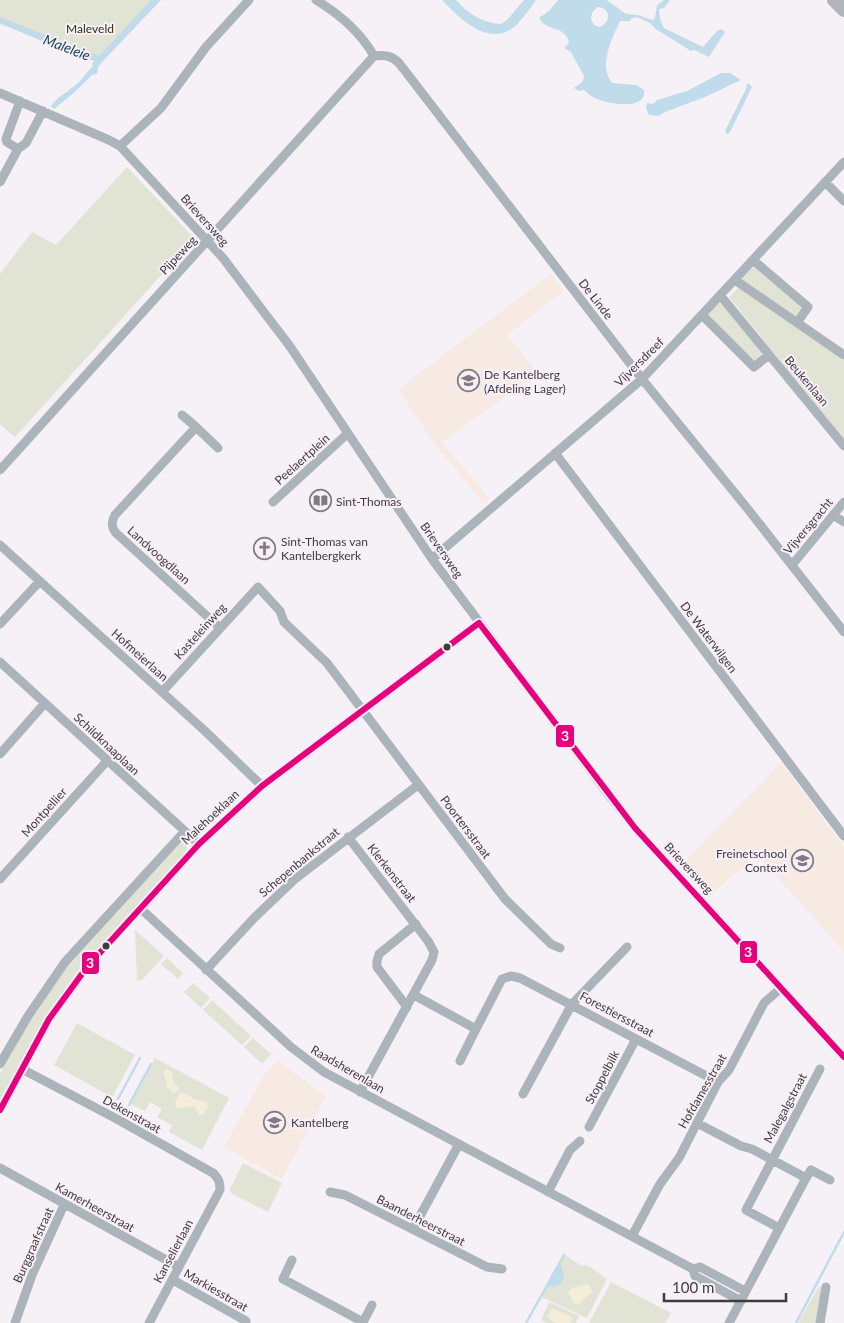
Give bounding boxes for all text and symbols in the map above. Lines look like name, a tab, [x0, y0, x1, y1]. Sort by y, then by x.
park label: Maleveld	[66, 21, 114, 36]
water label: Maleleie	[41, 30, 93, 64]
street label: Brieversweg	[178, 191, 232, 249]
street label: Pijpeweg	[156, 232, 200, 278]
street label: De Linde	[576, 276, 616, 322]
street label: Vijversdreef	[611, 334, 667, 390]
street label: Beukenlaan	[782, 353, 832, 409]
place label: De Kantelberg (Afdeling Lager)	[484, 367, 566, 396]
school or university icon: De Kantelberg (Afdeling Lager)	[456, 369, 480, 393]
street label: Peelaertplein	[271, 430, 333, 488]
library icon: Sint-Thomas	[308, 489, 332, 513]
place label: Sint-Thomas	[336, 494, 402, 509]
street label: Vijversgracht	[780, 494, 836, 557]
street label: Brieversweg	[417, 519, 467, 581]
street label: Landvoogdlaan	[124, 523, 194, 587]
place label: Sint-Thomas van Kantelbergkerk	[281, 534, 368, 563]
church icon: Sint-Thomas van Kantelbergkerk	[253, 536, 277, 560]
street label: De Waterwilgen	[677, 598, 741, 676]
street label: Kasteleinweg	[171, 600, 229, 662]
street label: Hofmeierlaan	[109, 626, 171, 684]
unlabelled marker	[442, 642, 452, 652]
street label: Schildknaaplaan	[71, 710, 143, 778]
line badge: 3	[555, 724, 575, 748]
text: 3	[561, 727, 569, 744]
street label: Montpellier	[18, 784, 70, 840]
street label: Malehoeklaan	[178, 786, 242, 848]
street label: Poortersstraat	[437, 793, 495, 862]
street label: Schepenbankstraat	[256, 824, 343, 900]
street label: Brieversweg	[661, 839, 717, 897]
street label: Klerkenstraat	[364, 841, 420, 906]
place label: Freinetschool Context	[716, 846, 788, 875]
school or university icon: Freinetschool Context	[791, 848, 815, 872]
line badge: 3	[739, 940, 758, 964]
unlabelled marker	[101, 941, 111, 951]
text: 3	[744, 943, 752, 960]
line badge: 3	[81, 951, 100, 975]
text: 3	[86, 954, 94, 971]
street label: Forestiersstraat	[577, 988, 657, 1040]
street label: Raadsherenlaan	[308, 1042, 388, 1096]
street label: Stoppelbilk	[582, 1047, 623, 1106]
street label: Hofdamesstraat	[675, 1050, 730, 1131]
street label: Malegalgstraat	[760, 1070, 810, 1146]
street label: Dekenstraat	[100, 1092, 164, 1136]
school or university icon: Kantelberg	[263, 1110, 287, 1134]
place label: Kantelberg	[291, 1115, 348, 1130]
street label: Kamerheerstraat	[53, 1179, 138, 1235]
street label: Baanderheerstraat	[374, 1191, 468, 1249]
street label: Burggraafstraat	[10, 1204, 57, 1285]
street label: Kanselierlaan	[150, 1217, 196, 1285]
street label: Markiesstraat	[181, 1266, 251, 1315]
scale bar	[664, 1270, 786, 1302]
text: 100 m	[672, 1278, 714, 1296]

